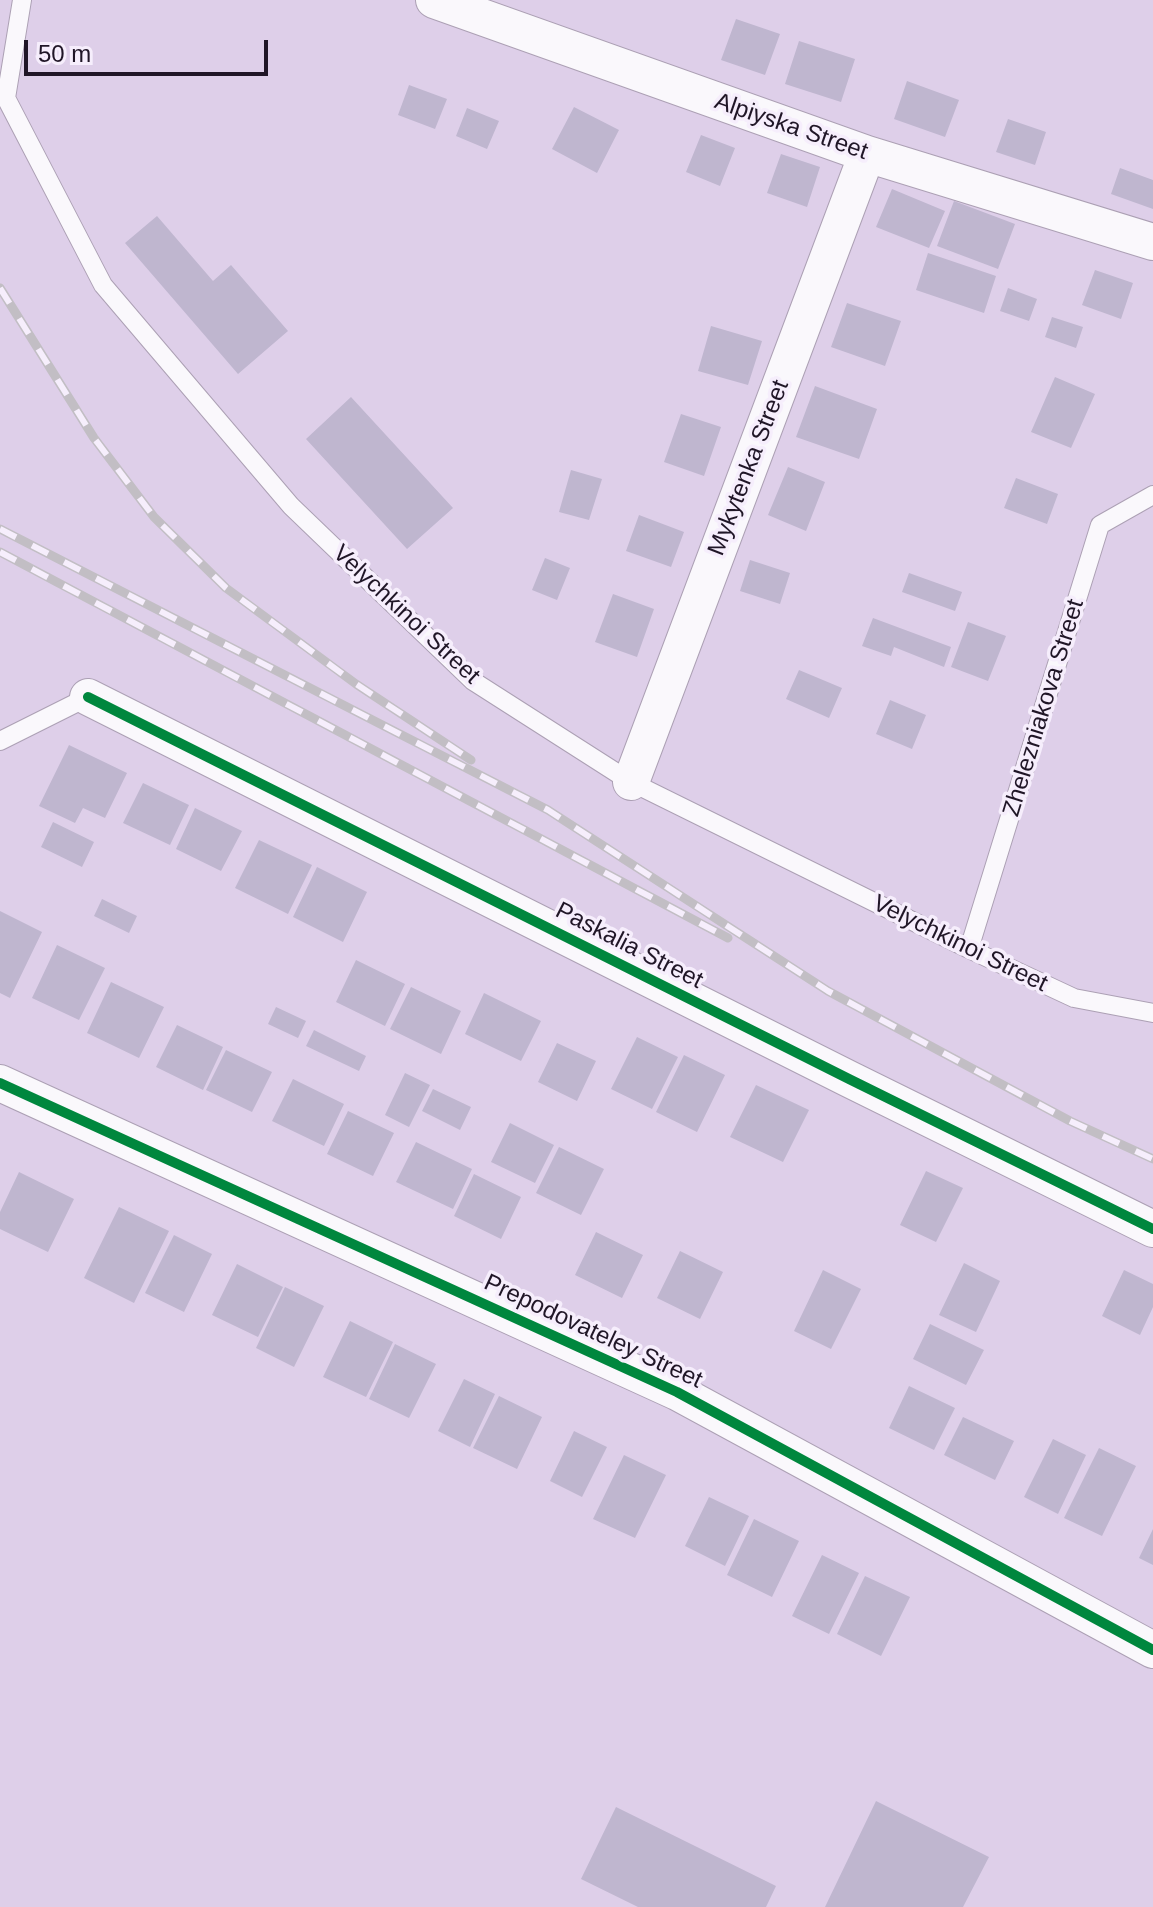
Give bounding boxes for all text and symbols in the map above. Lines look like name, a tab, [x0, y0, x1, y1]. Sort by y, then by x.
scale bar	[28, 24, 272, 74]
text: 50 m	[38, 40, 91, 67]
street label: Alpiyska Street	[711, 87, 871, 167]
street label: Mykytenka Street	[702, 376, 796, 560]
street label: Velychkinoi Street	[326, 539, 486, 691]
street label: Zhelezniakova Street	[997, 596, 1091, 820]
street label: Velychkinoi Street	[868, 889, 1052, 999]
street label: Paskalia Street	[551, 897, 707, 995]
street label: Prepodovateley Street	[479, 1269, 707, 1395]

